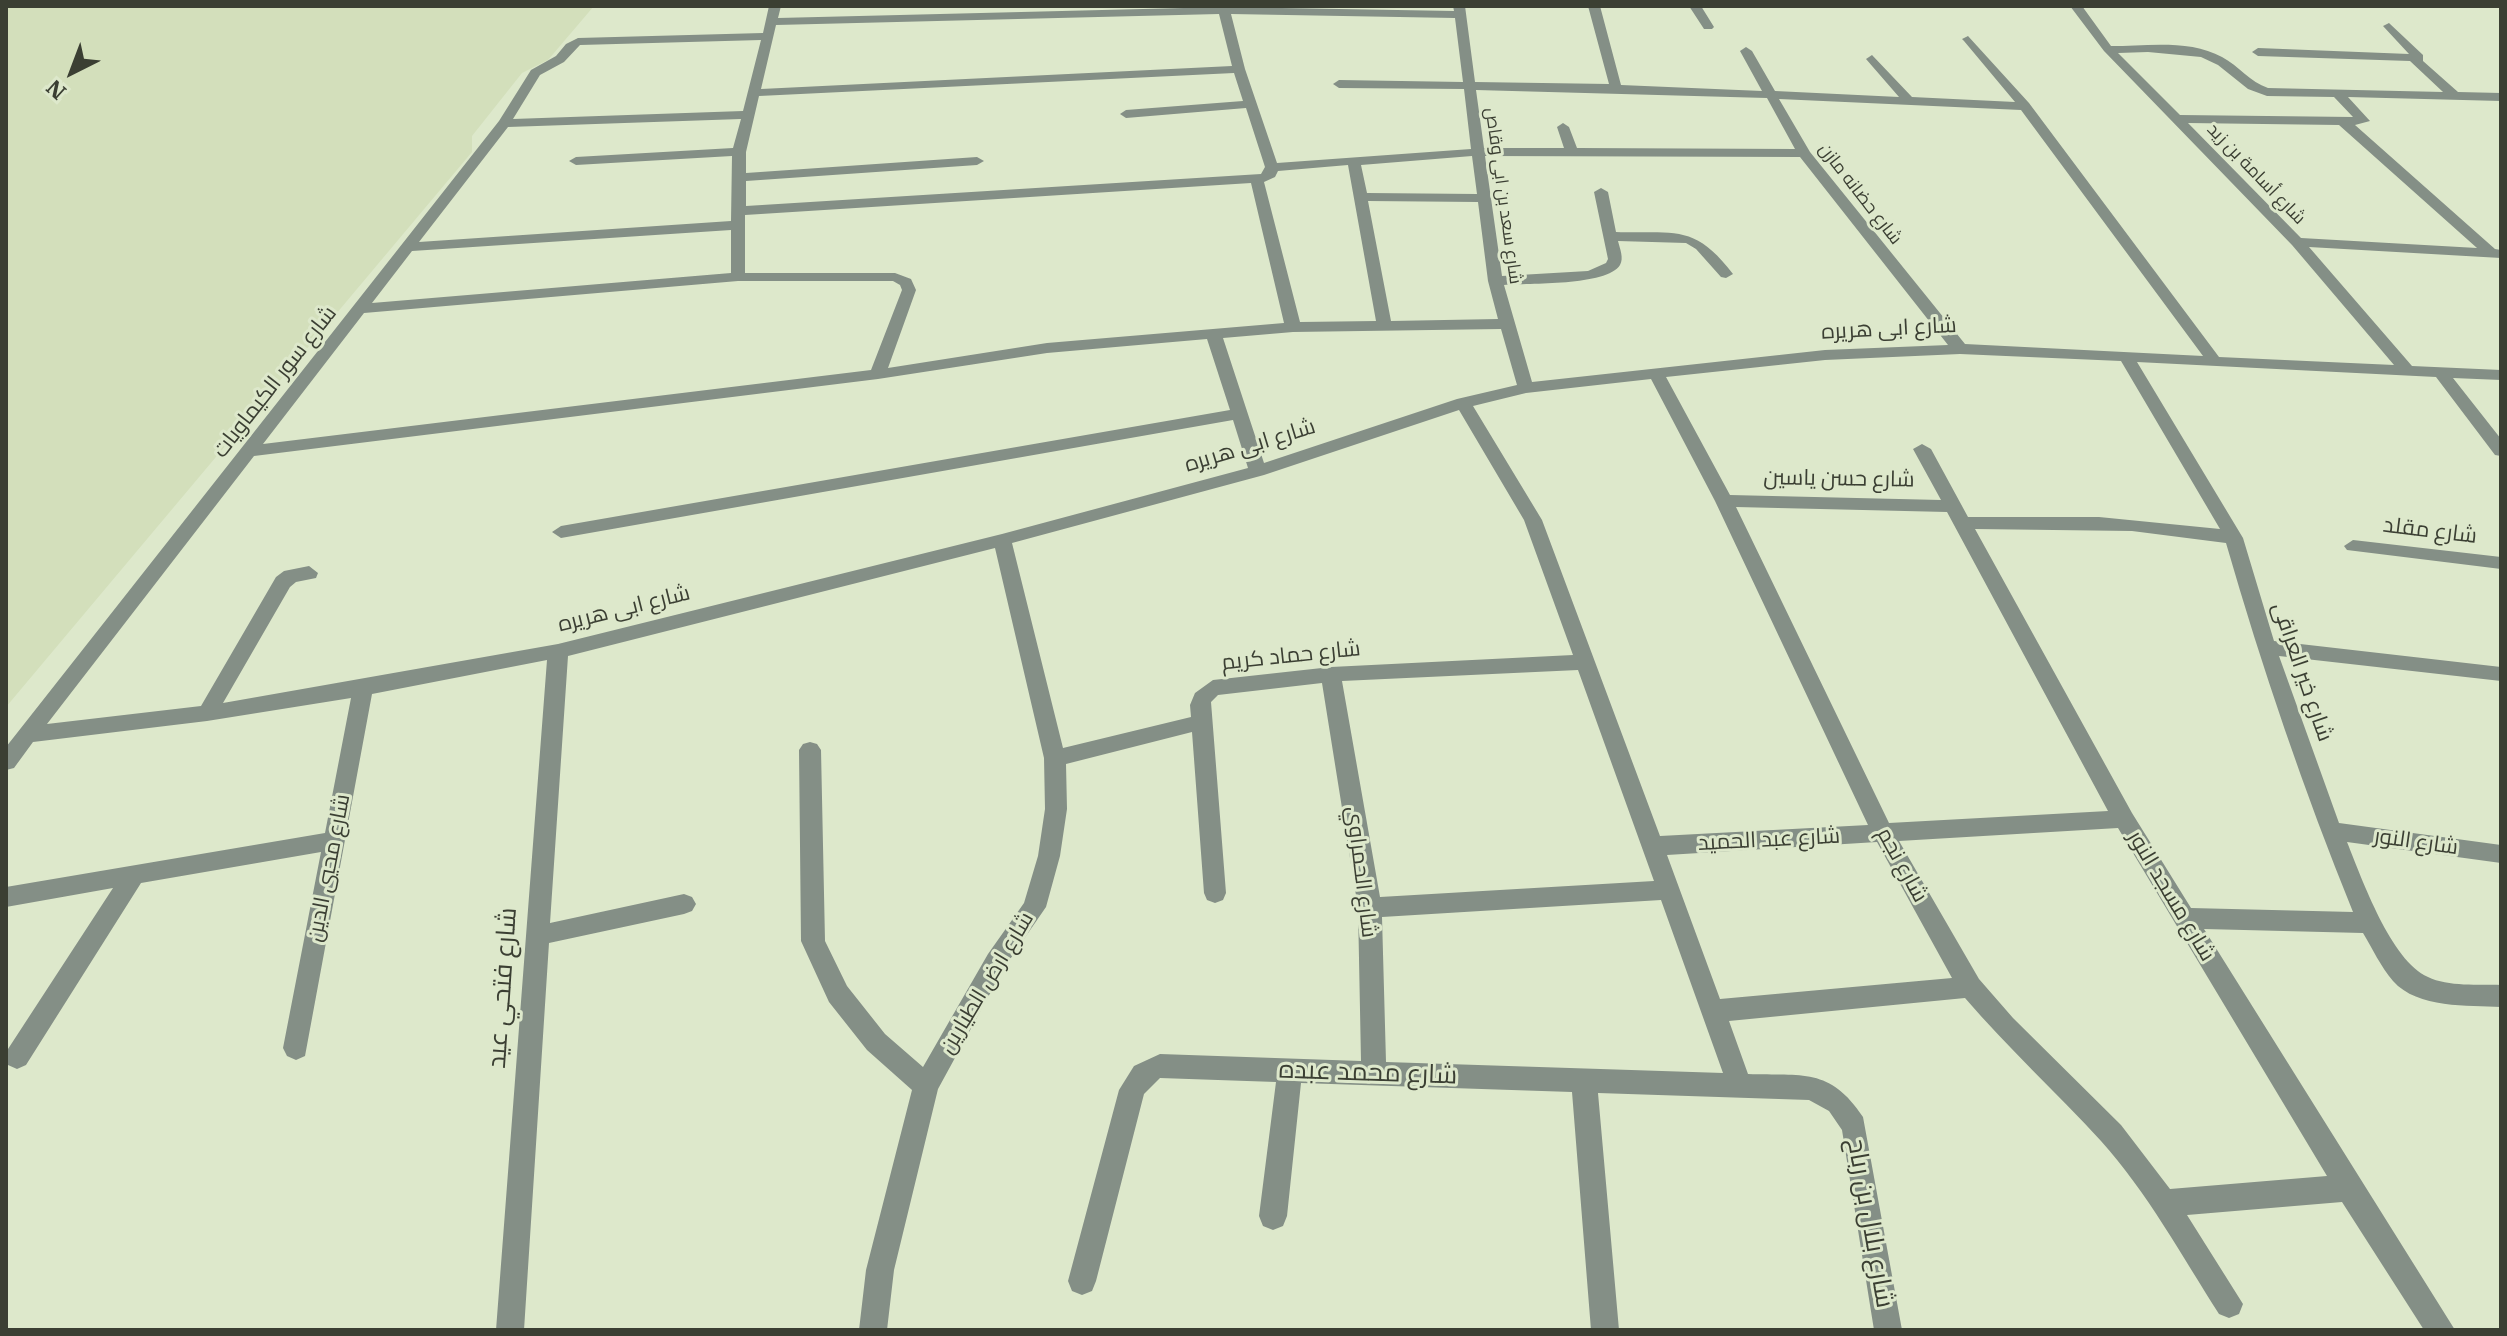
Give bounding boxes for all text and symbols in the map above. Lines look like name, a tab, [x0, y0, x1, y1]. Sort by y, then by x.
north arrow	[32, 32, 112, 112]
text: N	[39, 74, 72, 107]
street label: شارع سعد بن ابى وقاص	[1480, 106, 1526, 286]
street label: شارع أسامة بن زيد	[2202, 119, 2310, 229]
street label: شارع حضانه مازن	[1814, 139, 1906, 249]
street label: شارع سور الكيماويات	[207, 301, 343, 463]
street label: شارع ابى هريره	[1821, 312, 1957, 346]
street label: شارع ابى هريره	[1181, 414, 1319, 478]
street label: شارع حسن ياسين	[1763, 464, 1915, 494]
street label: شارع مقلد	[2382, 512, 2478, 550]
street label: شارع ابى هريره	[555, 580, 693, 638]
street label: شارع خير العراقى	[2266, 599, 2338, 745]
street label: شارع حماد كريم	[1220, 636, 1362, 676]
street label: شارع محيي الدين	[302, 792, 356, 944]
street label: شارع الحمراوي	[1340, 805, 1382, 939]
street label: شارع عبد الحميد	[1697, 823, 1841, 857]
street label: شارع نجم	[1871, 823, 1933, 907]
street label: شارع النور	[2372, 823, 2460, 861]
street label: شارع مسجد النور	[2122, 826, 2220, 966]
street label: شارع فتحي عيد	[482, 906, 524, 1070]
street label: شارع ارض الطيارين	[934, 907, 1040, 1059]
street label: شارع محمد عبده	[1278, 1054, 1458, 1092]
street label: شارع بلال بن رباح	[1840, 1136, 1900, 1310]

